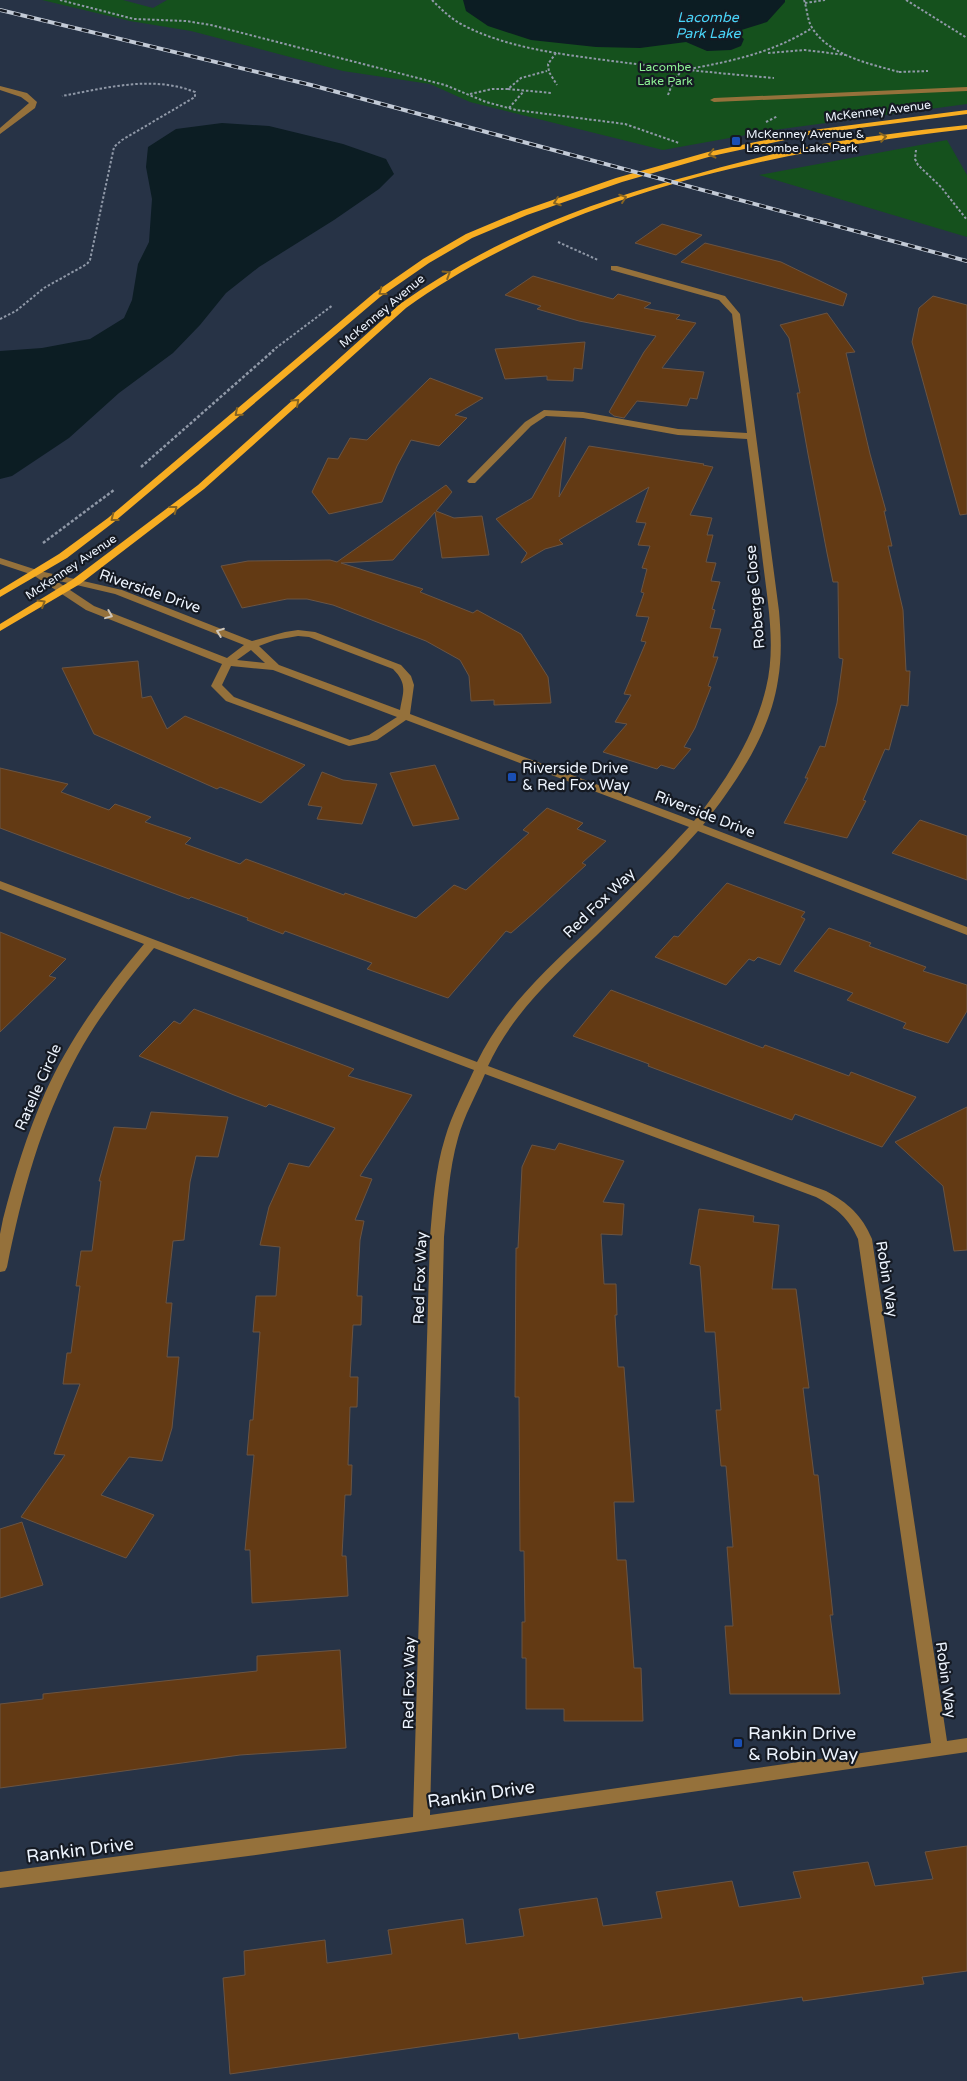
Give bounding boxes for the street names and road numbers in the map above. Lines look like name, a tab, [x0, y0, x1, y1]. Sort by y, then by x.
street label: McKenney Avenue	[824, 98, 932, 124]
street label: McKenney Avenue	[337, 271, 427, 351]
street label: McKenney Avenue	[23, 531, 119, 603]
street label: Roberge Close	[741, 544, 769, 650]
street label: Riverside Drive	[97, 565, 203, 617]
street label: Riverside Drive	[652, 787, 758, 841]
street label: Red Fox Way	[559, 864, 639, 942]
street label: Ratelle Circle	[11, 1041, 65, 1133]
street label: Red Fox Way	[409, 1231, 431, 1325]
street label: Robin Way	[872, 1240, 902, 1318]
street label: Red Fox Way	[399, 1636, 419, 1730]
street label: Robin Way	[932, 1641, 960, 1719]
street label: Rankin Drive	[426, 1776, 536, 1812]
street label: Rankin Drive	[25, 1832, 135, 1868]

